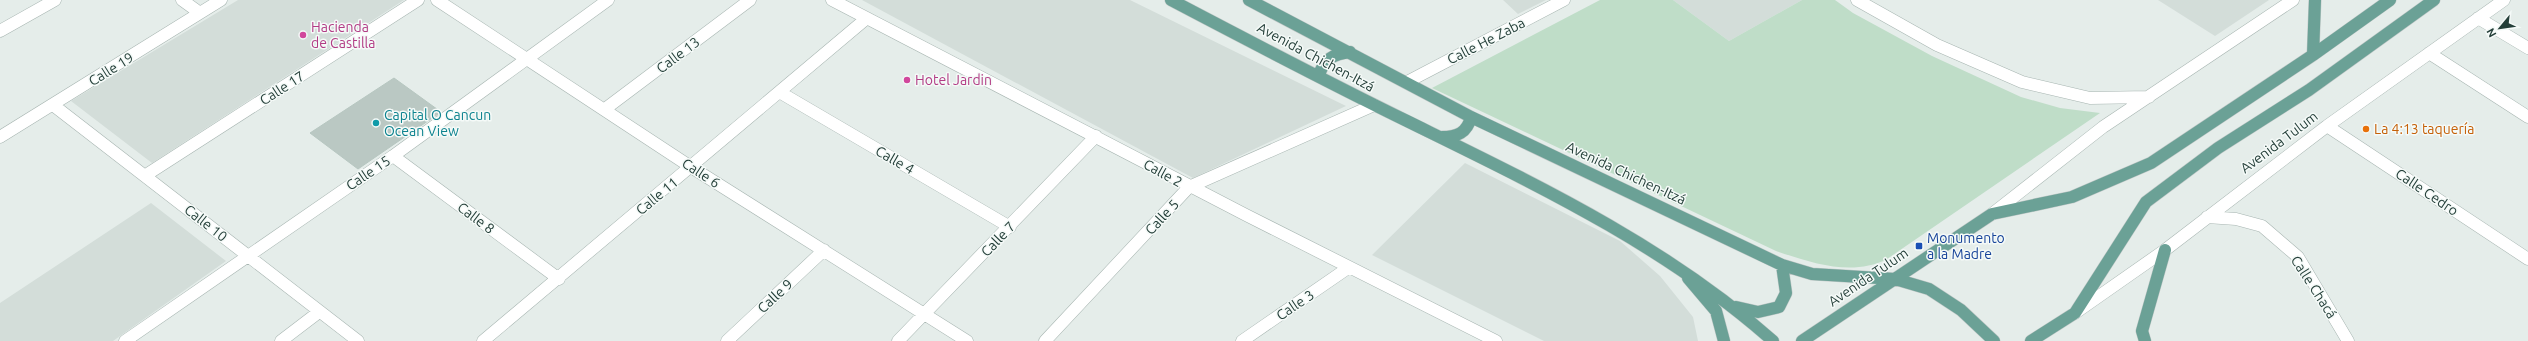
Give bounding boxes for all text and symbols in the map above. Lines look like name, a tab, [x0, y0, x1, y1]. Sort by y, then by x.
north arrow	[2480, 8, 2520, 48]
street label: Calle He Zaba	[1444, 15, 1528, 67]
place label: Hacienda de Castilla	[311, 19, 375, 51]
street label: Avenida Chichen-Itzá	[1255, 19, 1377, 95]
text: N	[2484, 26, 2498, 39]
marker: Hacienda de Castilla	[298, 30, 308, 40]
street label: Calle 13	[653, 34, 703, 76]
street label: Calle 19	[86, 49, 136, 89]
street label: Calle 17	[257, 68, 307, 108]
place label: Hotel Jardin	[915, 72, 992, 88]
marker: Hotel Jardin	[902, 75, 912, 85]
place label: Capital O Cancun Ocean View	[384, 107, 491, 139]
street label: Avenida Tulum	[2237, 108, 2321, 176]
marker: Capital O Cancun Ocean View	[371, 118, 381, 128]
place label: La 4:13 taquería	[2374, 121, 2474, 137]
marker: La 4:13 taquería	[2361, 124, 2371, 134]
street label: Avenida Chichen-Itzá	[1564, 138, 1688, 208]
street label: Calle 4	[873, 143, 917, 177]
street label: Calle 15	[343, 152, 393, 194]
street label: Calle 6	[679, 155, 723, 191]
street label: Calle 2	[1141, 156, 1185, 190]
street label: Calle Cedro	[2393, 165, 2461, 219]
street label: Calle 11	[633, 174, 681, 218]
street label: Calle 5	[1142, 196, 1182, 238]
street label: Calle 8	[454, 199, 498, 237]
street label: Calle 10	[181, 201, 231, 245]
street label: Calle 7	[978, 218, 1018, 260]
place label: Monumento a la Madre	[1927, 230, 2005, 262]
marker: Monumento a la Madre	[1914, 241, 1924, 251]
street label: Avenida Tulum	[1825, 244, 1911, 310]
street label: Calle Chacá	[2288, 253, 2340, 321]
street label: Calle 9	[754, 276, 796, 316]
street label: Calle 3	[1273, 287, 1317, 323]

